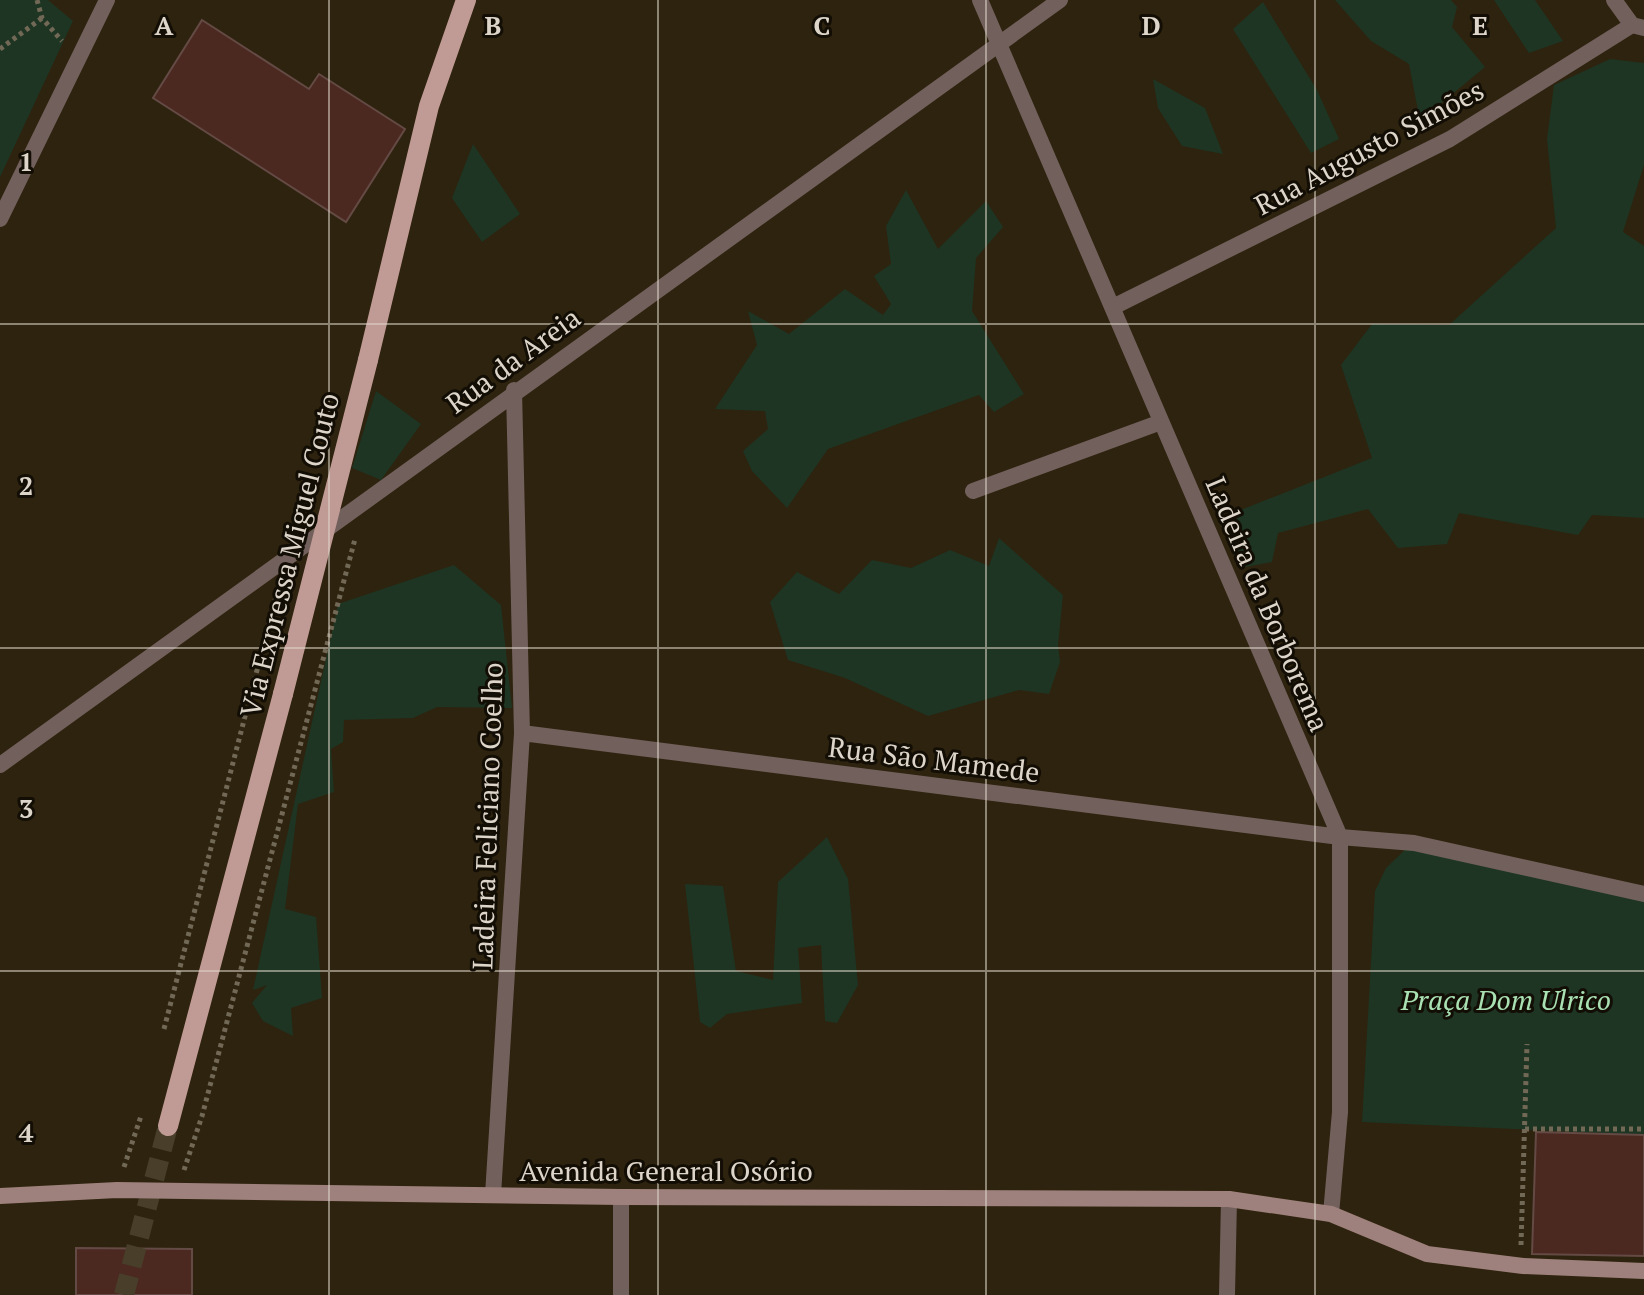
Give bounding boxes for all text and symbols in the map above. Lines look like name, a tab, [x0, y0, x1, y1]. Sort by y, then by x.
text: A	[155, 8, 174, 42]
text: B	[485, 8, 501, 42]
text: C	[814, 8, 830, 42]
text: D	[1141, 8, 1161, 42]
text: E	[1472, 8, 1488, 42]
street label: Rua Augusto Simões	[1248, 71, 1490, 223]
text: 1	[19, 144, 33, 178]
street label: Rua da Areia	[438, 299, 588, 421]
street label: Via Expressa Miguel Couto	[231, 389, 347, 721]
text: 2	[19, 468, 33, 502]
street label: Ladeira da Borborema	[1198, 471, 1338, 737]
street label: Ladeira Feliciano Coelho	[463, 662, 511, 970]
street label: Rua São Mamede	[826, 728, 1042, 790]
text: 3	[19, 791, 33, 825]
park label: Praça Dom Ulrico	[1400, 981, 1611, 1018]
text: 4	[19, 1115, 34, 1149]
street label: Avenida General Osório	[519, 1152, 813, 1189]

